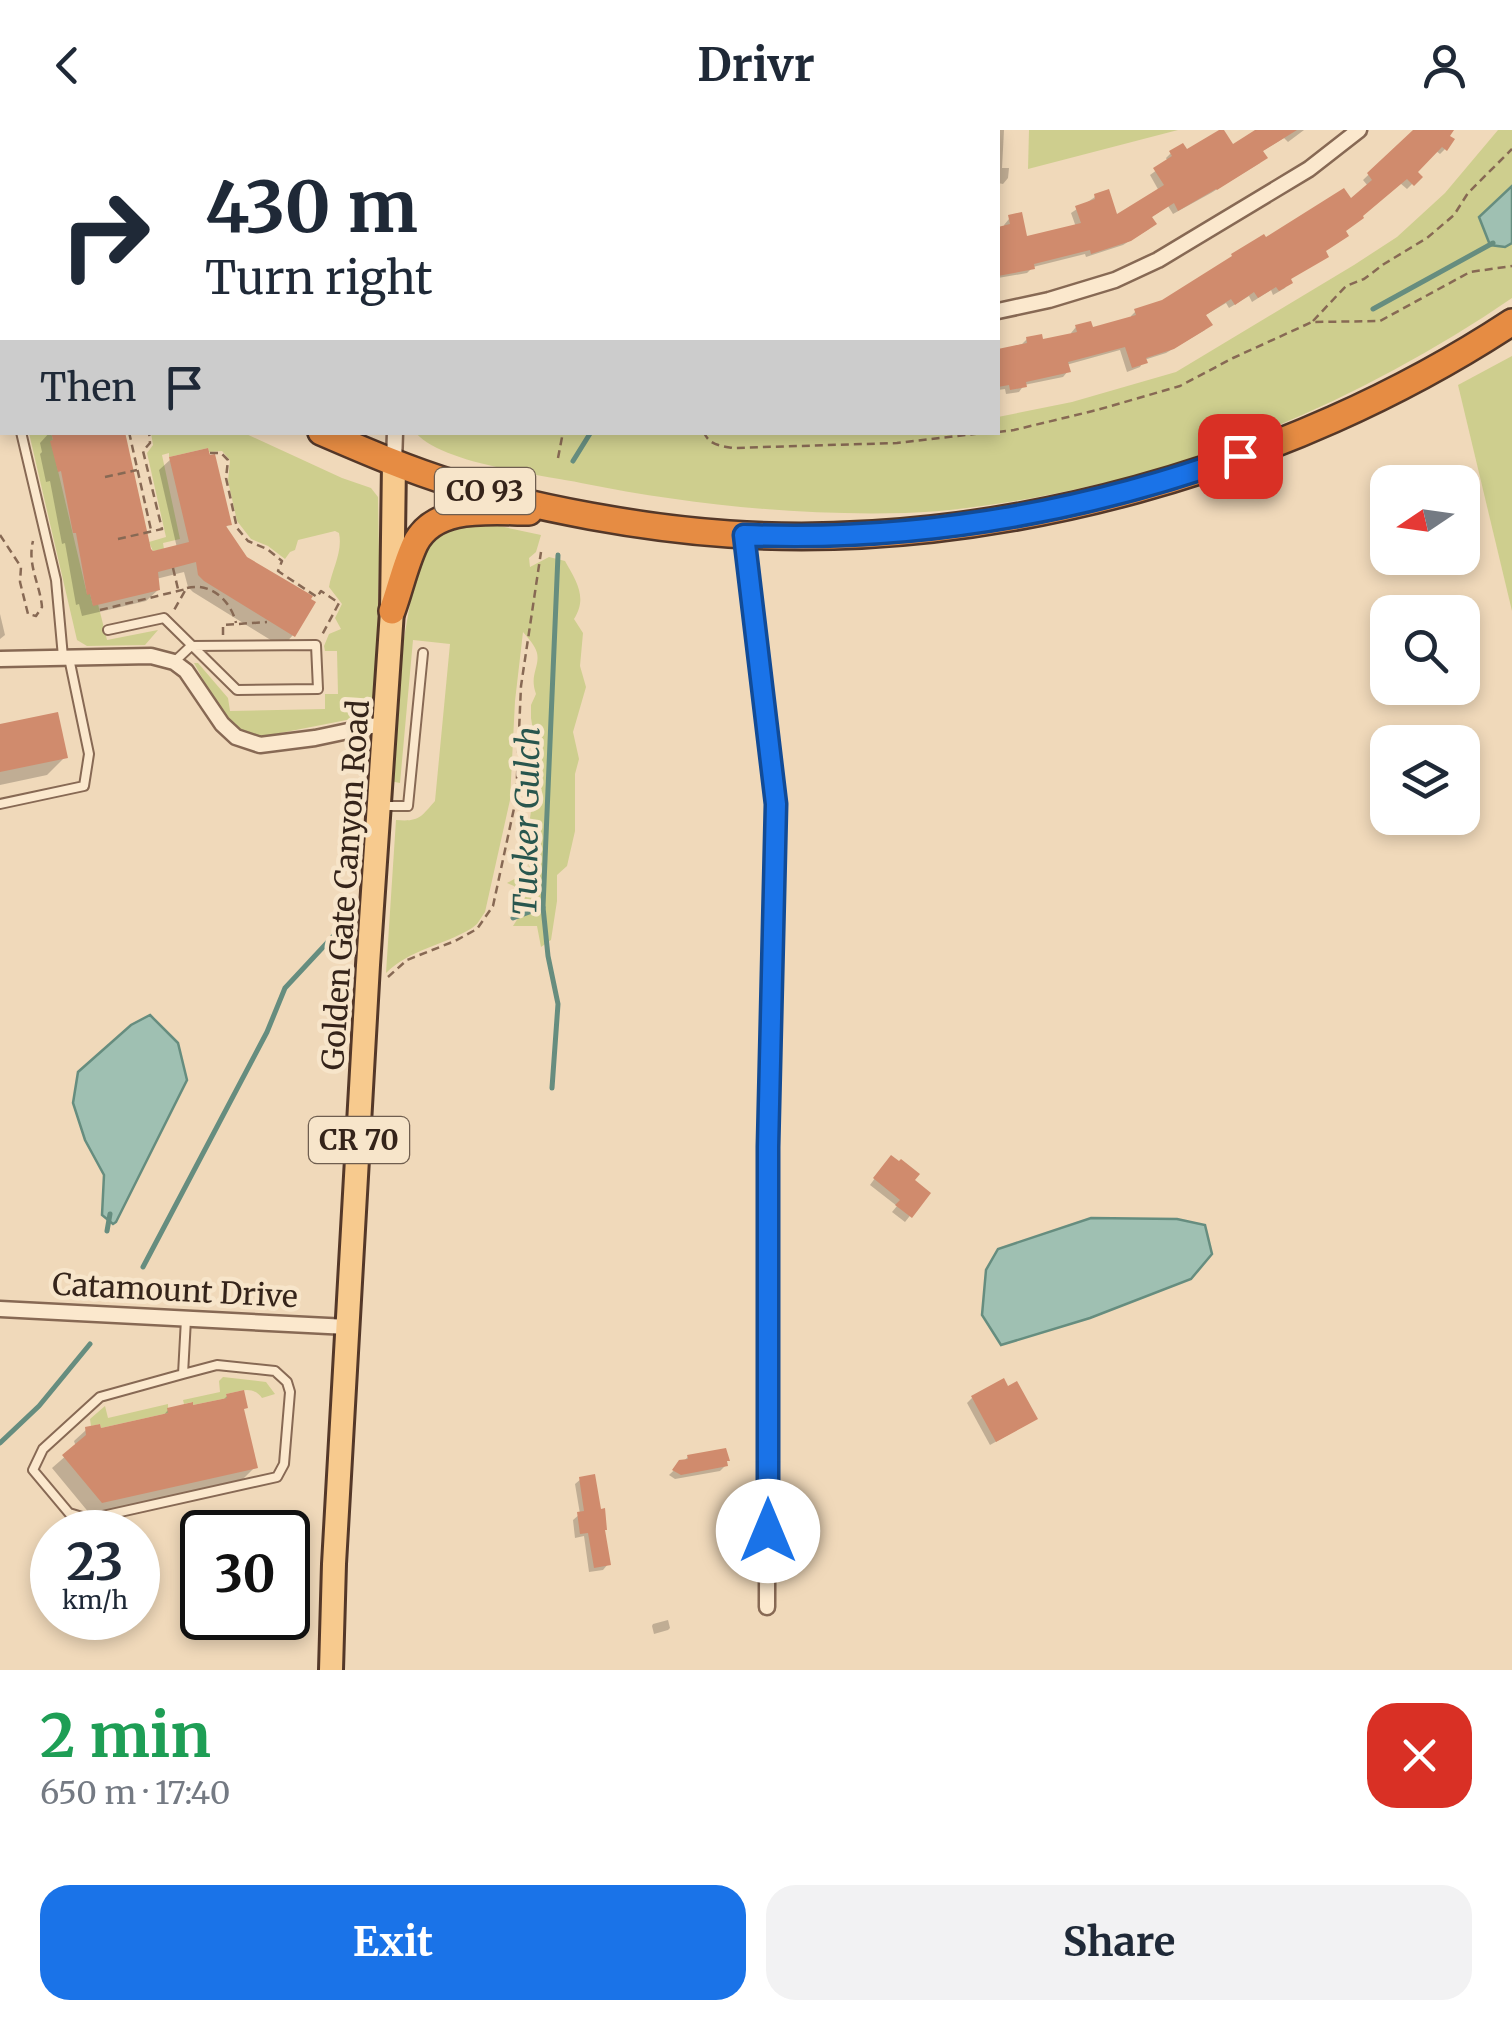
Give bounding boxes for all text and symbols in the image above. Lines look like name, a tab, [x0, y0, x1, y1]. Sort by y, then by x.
text: Drivr	[697, 37, 815, 93]
icon: back	[40, 38, 95, 93]
icon: person	[1417, 38, 1472, 93]
text: 430 m	[205, 163, 418, 251]
icon: right	[40, 170, 170, 300]
text: Turn right	[205, 250, 433, 306]
icon: arrive	[157, 360, 212, 415]
text: Then	[40, 364, 137, 411]
pin	[1198, 414, 1283, 499]
icon: arrive	[1213, 429, 1268, 484]
north arrow	[1370, 465, 1480, 575]
map controls	[1370, 465, 1480, 835]
road number: CO 93	[435, 468, 535, 514]
button: search	[1370, 595, 1480, 705]
street label: Golden Gate Canyon Road	[313, 699, 377, 1071]
button: layers	[1370, 725, 1480, 835]
water label: Tucker Gulch	[505, 726, 549, 916]
road number: CR 70	[309, 1117, 409, 1163]
street label: Catamount Drive	[51, 1265, 299, 1315]
position arrow	[716, 1479, 820, 1583]
speed limit sign: 30	[180, 1510, 310, 1640]
text: 23	[67, 1531, 123, 1594]
text: km/h	[62, 1584, 128, 1616]
text: 2 min	[40, 1698, 211, 1773]
button: close	[1367, 1703, 1472, 1808]
text: 650 m · 17:40	[40, 1773, 231, 1813]
button: Exit	[40, 1885, 746, 2000]
button: Share	[766, 1885, 1472, 2000]

